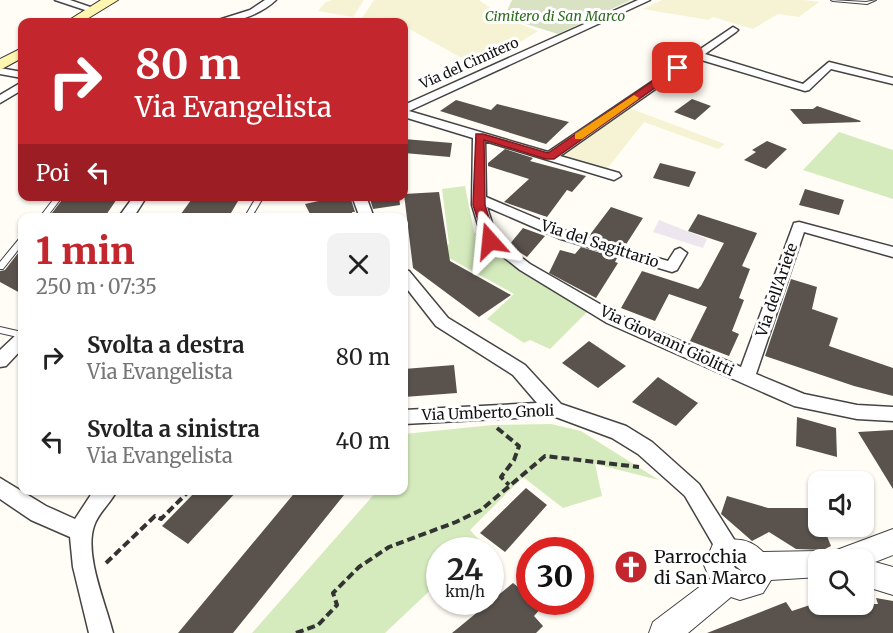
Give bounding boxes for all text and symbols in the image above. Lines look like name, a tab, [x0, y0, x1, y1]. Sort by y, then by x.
park label: Cimitero di San Marco	[485, 7, 625, 25]
street label: Via del Cimitero	[416, 33, 521, 93]
text: 80 m	[135, 38, 241, 90]
icon: right	[36, 42, 114, 120]
pin	[652, 42, 703, 93]
icon: arrive	[661, 51, 694, 84]
text: Via Evangelista	[135, 90, 332, 124]
icon: left	[82, 156, 115, 189]
text: Poi	[36, 159, 70, 187]
position arrow	[458, 209, 522, 273]
street label: Via del Sagittario	[538, 215, 662, 272]
text: 1 min	[36, 229, 135, 274]
button: close	[327, 233, 390, 296]
street label: Via dell'Ariete	[751, 240, 801, 340]
text: 250 m · 07:35	[36, 274, 157, 299]
street label: Via Giovanni Giolitti	[596, 301, 737, 380]
text: Svolta a destra	[87, 331, 244, 359]
icon: right	[36, 341, 69, 374]
text: 80 m	[336, 343, 390, 371]
text: Via Evangelista	[87, 359, 233, 384]
street label: Via Umberto Gnoli	[420, 401, 555, 424]
text: Svolta a sinistra	[87, 415, 260, 443]
icon: left	[36, 425, 69, 458]
text: 40 m	[335, 427, 390, 455]
text: Via Evangelista	[87, 443, 233, 468]
map controls	[808, 471, 874, 615]
button: sound	[808, 471, 874, 537]
speed limit sign: 30	[516, 537, 594, 615]
place label: Parrocchia di San Marco	[654, 545, 766, 589]
church icon: Parrocchia di San Marco	[613, 549, 649, 585]
button: search	[808, 549, 874, 615]
text: 24	[447, 550, 483, 588]
text: km/h	[445, 582, 485, 601]

